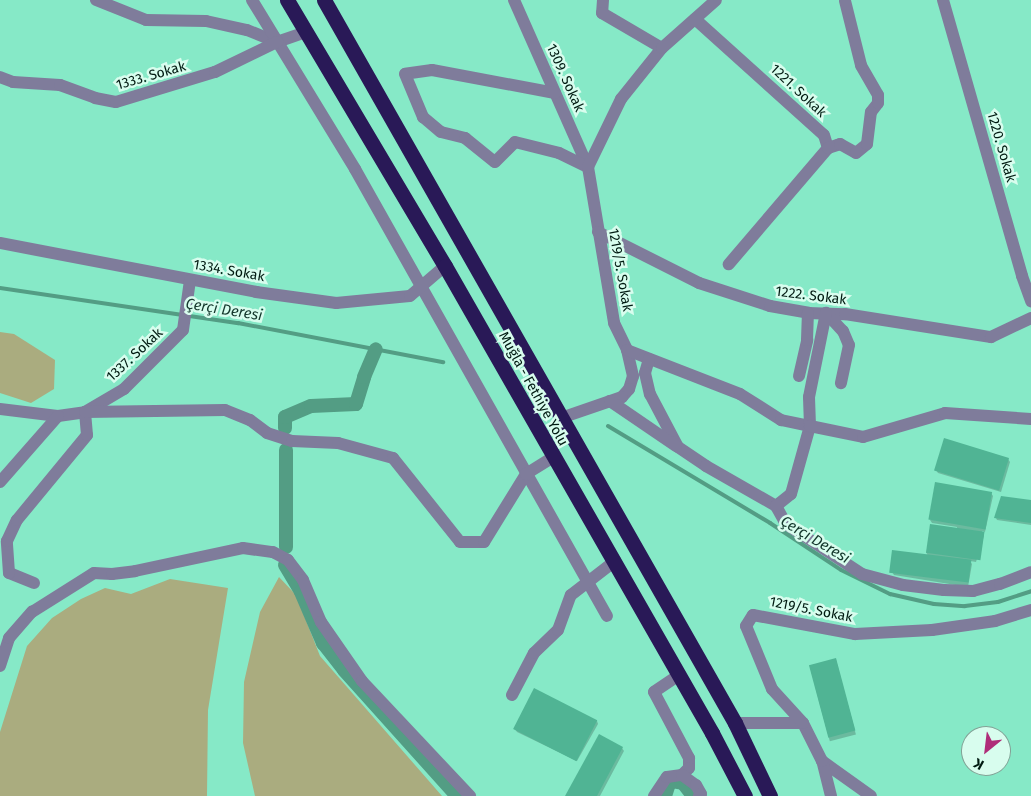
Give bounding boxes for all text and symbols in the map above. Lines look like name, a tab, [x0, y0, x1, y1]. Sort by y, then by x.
street label: 1309. Sokak	[543, 41, 587, 115]
street label: 1333. Sokak	[114, 58, 188, 94]
street label: 1221. Sokak	[767, 61, 829, 121]
street label: 1220. Sokak	[983, 110, 1019, 184]
street label: 1219/5. Sokak	[604, 227, 636, 313]
street label: 1334. Sokak	[192, 256, 266, 286]
street label: 1222. Sokak	[775, 283, 847, 309]
water label: Çerçi Deresi	[184, 295, 264, 325]
street label: 1337. Sokak	[103, 325, 167, 385]
street label: Muğla - Fethiye Yolu	[495, 329, 571, 449]
water label: Çerçi Deresi	[777, 512, 853, 568]
street label: 1219/5. Sokak	[768, 594, 854, 626]
north arrow	[961, 726, 1011, 776]
text: K	[971, 754, 987, 773]

